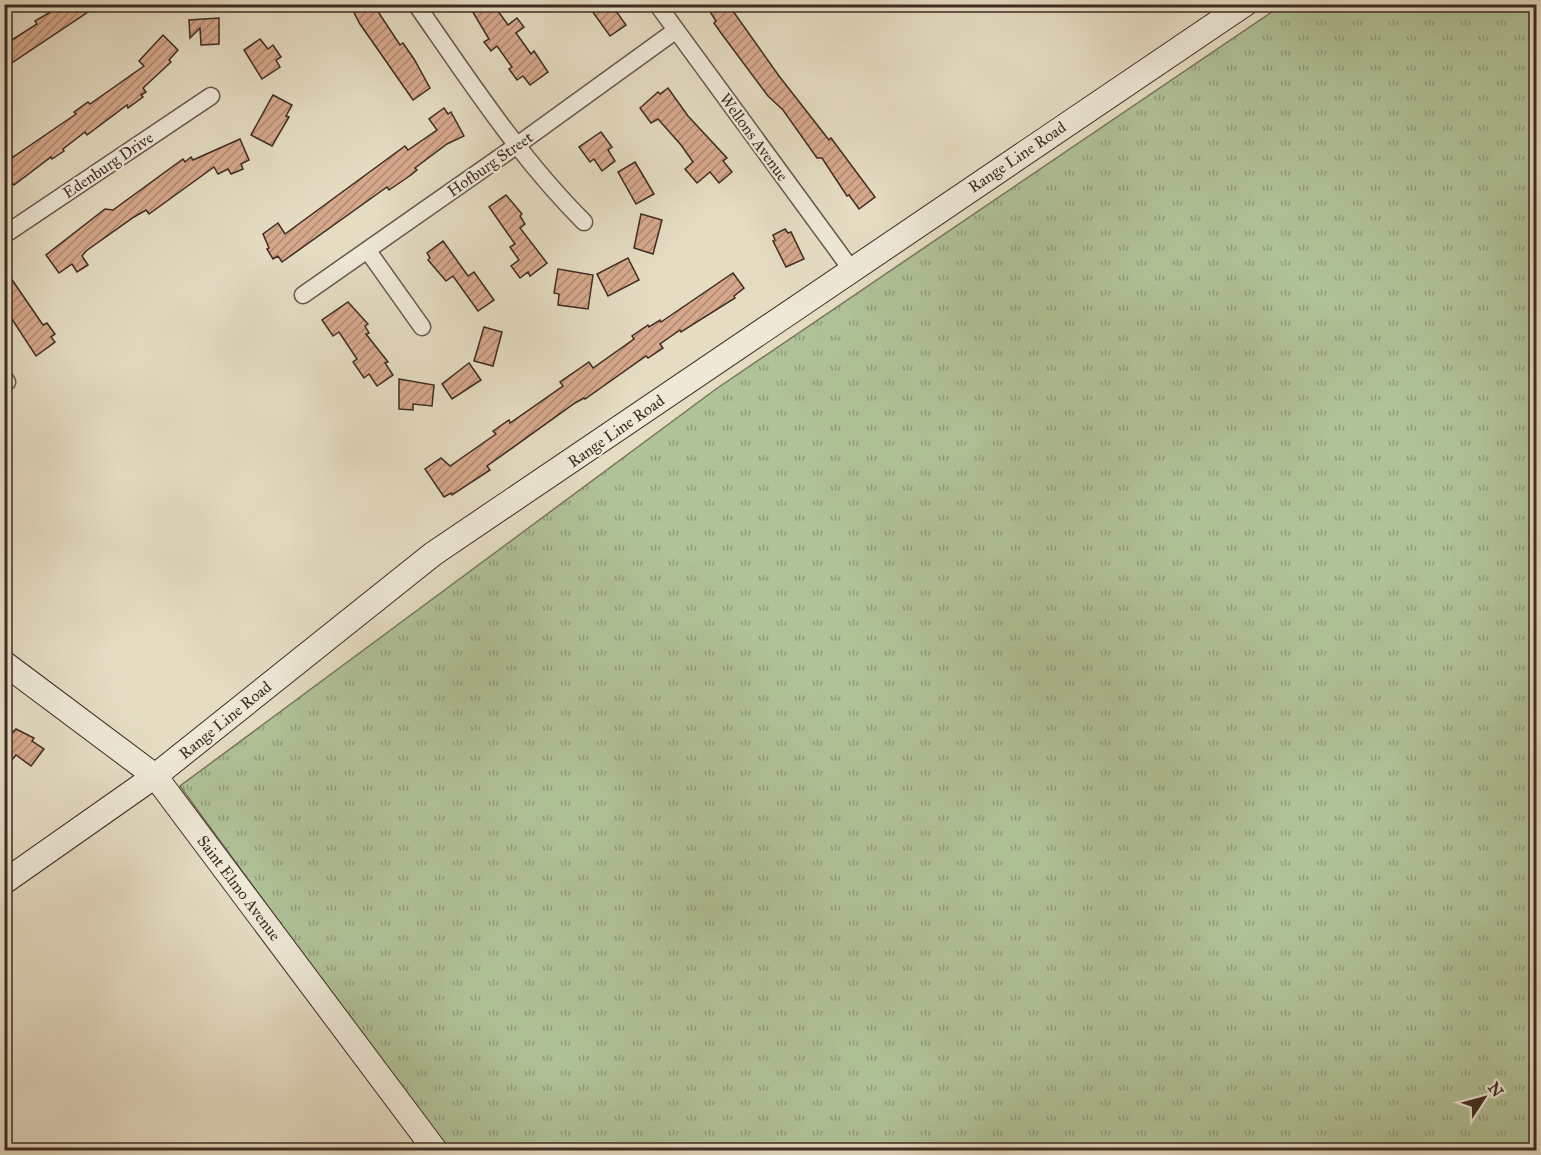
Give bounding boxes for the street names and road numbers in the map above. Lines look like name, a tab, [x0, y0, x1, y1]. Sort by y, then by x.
street label: Wellons Avenue	[716, 89, 792, 185]
street label: Range Line Road	[965, 117, 1070, 197]
street label: Hofburg Street	[444, 127, 537, 201]
street label: Edenburg Drive	[59, 128, 158, 203]
street label: Range Line Road	[564, 391, 668, 472]
street label: Range Line Road	[175, 677, 276, 764]
street label: Saint Elmo Avenue	[193, 832, 285, 945]

